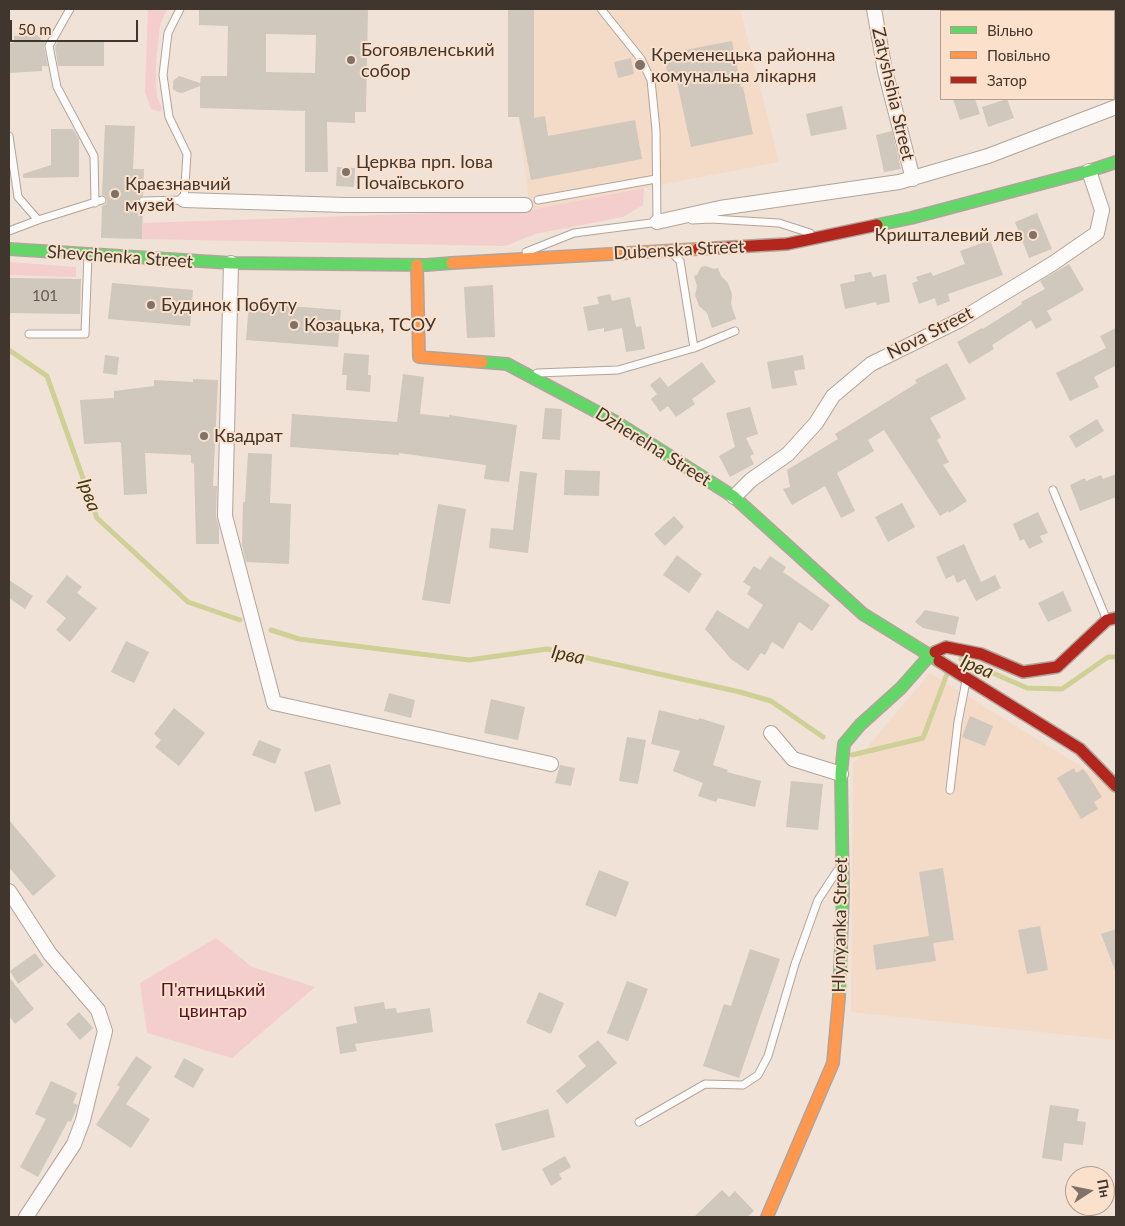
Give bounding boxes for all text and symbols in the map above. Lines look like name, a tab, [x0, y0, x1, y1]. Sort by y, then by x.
scale bar	[12, 10, 140, 42]
legend	[940, 10, 1115, 100]
text: 50 m	[18, 20, 52, 38]
text: Вільно	[987, 21, 1033, 39]
street label: Zatyshshia Street	[867, 25, 919, 163]
place label: Богоявленський собор	[361, 39, 495, 82]
place label: Кременецька районна комунальна лікарня	[651, 44, 836, 86]
text: Повільно	[987, 46, 1050, 64]
marker: Богоявленський собор	[345, 54, 357, 66]
marker: Кременецька районна комунальна лікарня	[633, 58, 647, 72]
text: Затор	[987, 71, 1027, 89]
place label: Церква прп. Іова Почаївського	[356, 151, 493, 193]
marker: Церква прп. Іова Почаївського	[340, 166, 352, 178]
place label: Краєзнавчий музей	[125, 173, 231, 215]
marker: Краєзнавчий музей	[109, 188, 121, 200]
place label: Кришталевий лев	[875, 224, 1023, 246]
marker: Кришталевий лев	[1027, 229, 1039, 241]
street label: Dubenska Street	[613, 236, 745, 264]
street label: Shevchenka Street	[46, 241, 194, 273]
house number: 101	[32, 287, 58, 305]
place label: Будинок Побуту	[161, 294, 297, 316]
marker: Будинок Побуту	[145, 299, 157, 311]
street label: Nova Street	[883, 302, 977, 364]
place label: Козацька, ТСОУ	[304, 314, 436, 336]
marker: Козацька, ТСОУ	[288, 319, 300, 331]
street label: Dzherelna Street	[591, 403, 715, 491]
place label: Квадрат	[214, 425, 283, 447]
marker: Квадрат	[198, 430, 210, 442]
water label: Ірва	[72, 475, 106, 515]
water label: Ірва	[549, 641, 587, 669]
water label: Ірва	[957, 650, 997, 684]
street label: Hlynyanka Street	[828, 857, 852, 993]
park label: П'ятницький цвинтар	[161, 979, 265, 1022]
north arrow	[1065, 1166, 1115, 1216]
text: Пн	[1094, 1178, 1114, 1199]

